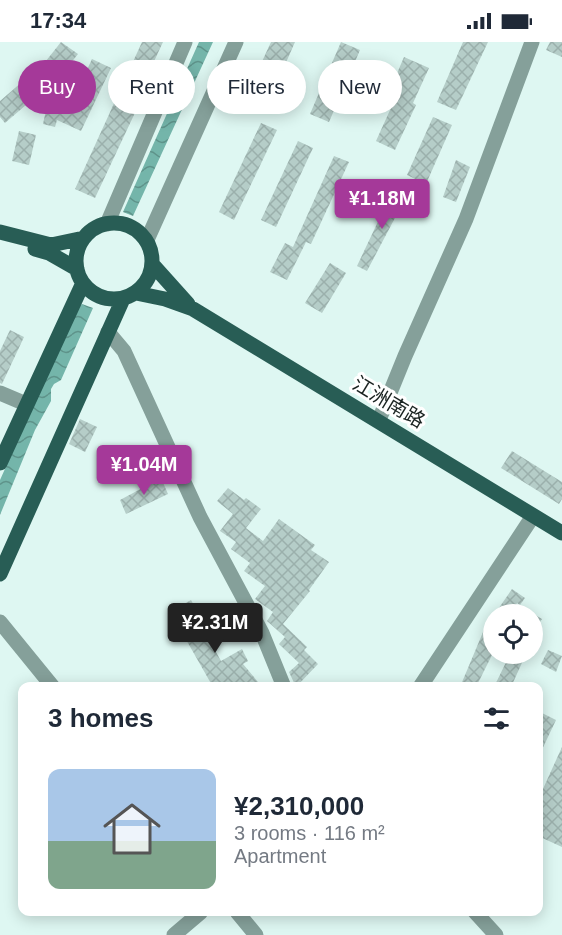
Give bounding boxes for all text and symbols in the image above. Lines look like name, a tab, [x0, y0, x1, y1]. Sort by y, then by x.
text: 17:34	[30, 8, 86, 33]
chip: Buy	[18, 60, 96, 114]
chip: Rent	[108, 60, 195, 114]
chip: Filters	[207, 60, 306, 114]
chip: New	[318, 60, 402, 114]
pin: ¥1.18M	[333, 179, 431, 230]
text: ¥1.18M	[349, 187, 415, 209]
street label: 江洲南路	[349, 372, 429, 432]
pin: ¥1.04M	[95, 445, 193, 496]
text: ¥1.04M	[111, 453, 177, 475]
pin: ¥2.31M	[166, 603, 264, 654]
map controls	[483, 604, 543, 664]
button: locate	[483, 604, 543, 664]
text: ¥2.31M	[182, 611, 248, 633]
icon: filters	[480, 702, 513, 735]
text: 3 homes	[48, 703, 154, 733]
text: ¥2,310,000	[234, 791, 364, 821]
icon: home	[96, 793, 168, 865]
text: 3 rooms · 116 m²	[234, 822, 385, 844]
text: Apartment	[234, 845, 326, 867]

